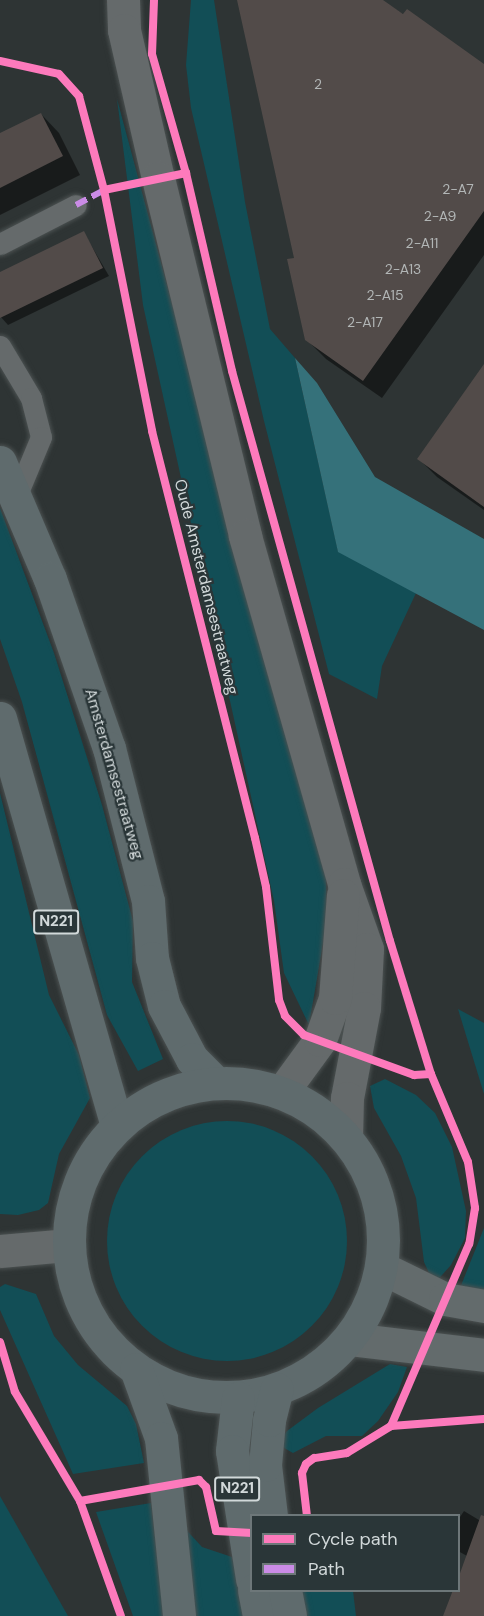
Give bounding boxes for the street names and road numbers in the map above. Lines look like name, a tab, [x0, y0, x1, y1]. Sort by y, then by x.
street label: Oude Amsterdamsestraatweg	[170, 477, 242, 697]
street label: Amsterdamsestraatweg	[80, 686, 148, 862]
road number: N221	[32, 910, 80, 934]
road number: N221	[213, 1477, 261, 1501]

